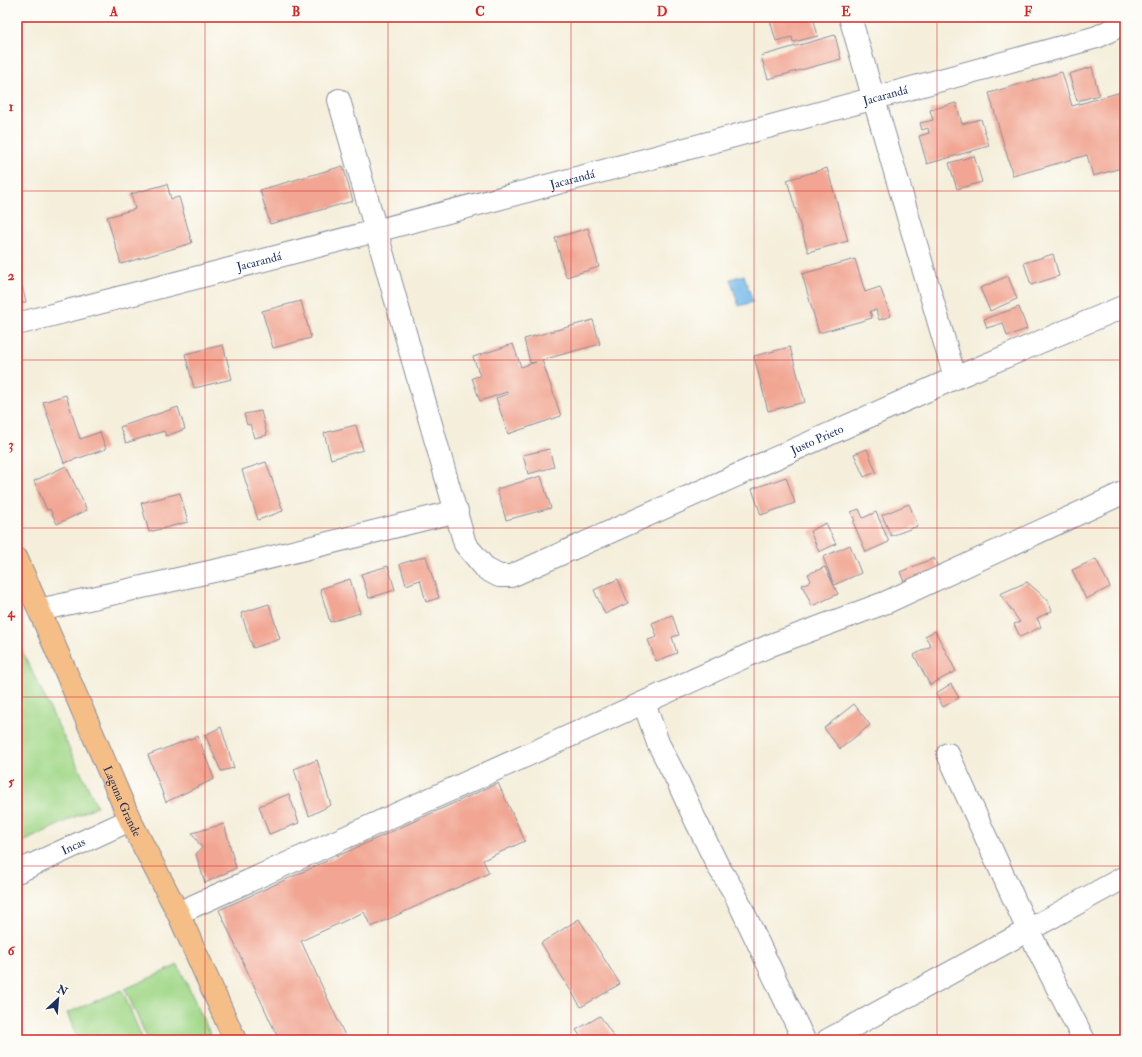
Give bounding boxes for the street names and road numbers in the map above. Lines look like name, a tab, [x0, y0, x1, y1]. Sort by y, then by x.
street label: Jacarandá	[860, 82, 911, 109]
street label: Jacarandá	[548, 166, 598, 193]
street label: Jacarandá	[234, 249, 284, 275]
street label: Justo Prieto	[788, 422, 846, 459]
street label: Laguna Grande	[99, 764, 144, 839]
street label: Incas	[59, 835, 88, 859]

